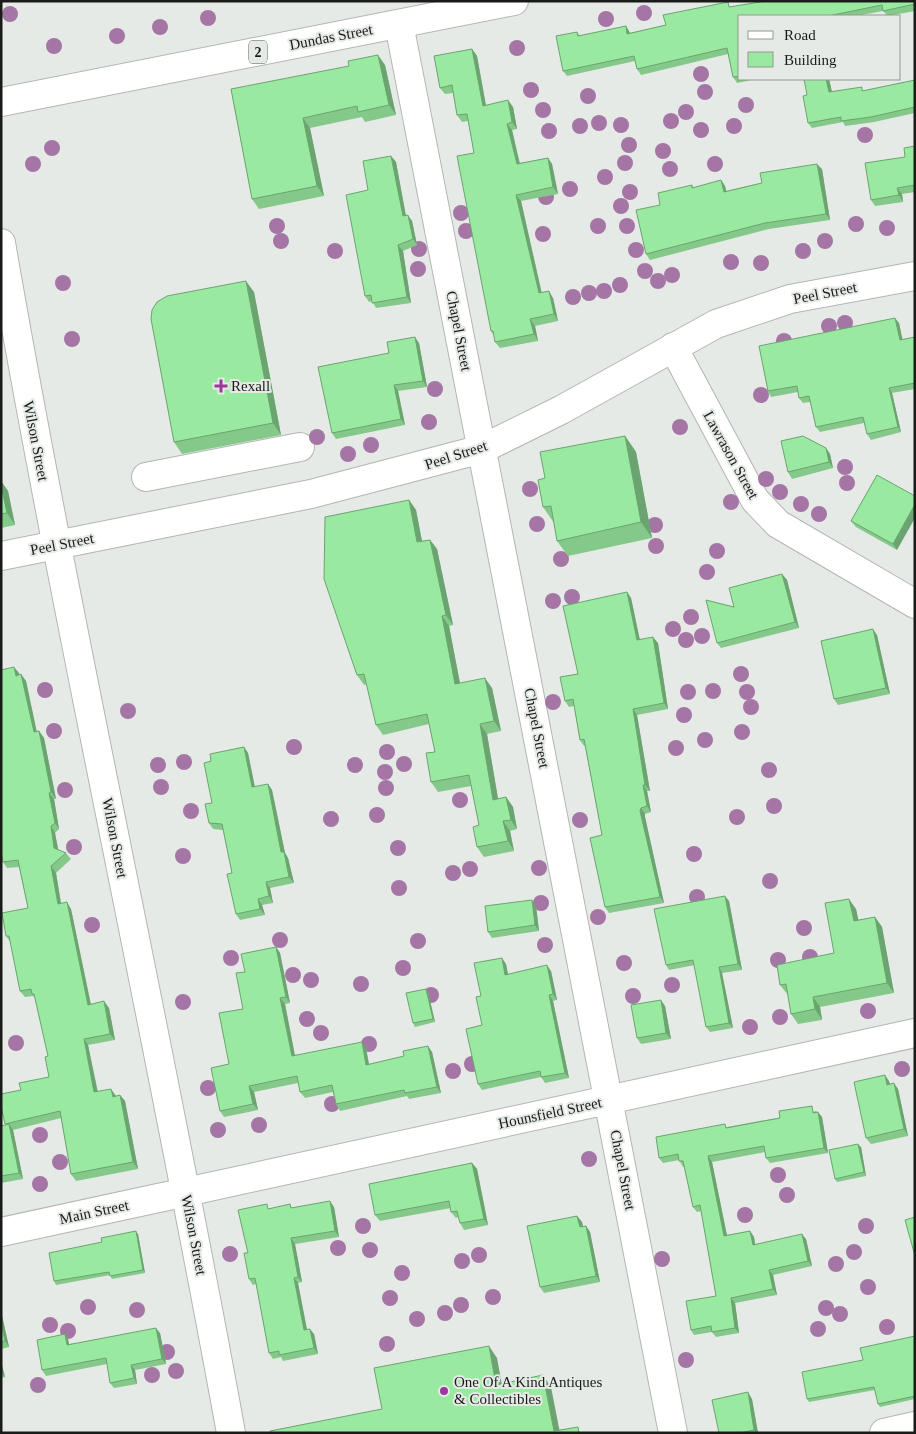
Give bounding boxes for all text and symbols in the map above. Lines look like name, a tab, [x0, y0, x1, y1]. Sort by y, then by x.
legend	[738, 15, 901, 80]
street label: Dundas Street	[288, 21, 375, 53]
text: Road	[784, 27, 816, 43]
road number: 2	[249, 41, 267, 64]
text: Building	[784, 52, 837, 68]
street label: Peel Street	[792, 279, 859, 307]
street label: Chapel Street	[443, 290, 475, 373]
place label: Rexall	[231, 378, 270, 394]
marker: Rexall	[215, 380, 227, 392]
street label: Wilson Street	[20, 399, 52, 483]
street label: Lawrason Street	[700, 408, 762, 502]
street label: Peel Street	[423, 437, 490, 473]
street label: Peel Street	[29, 530, 96, 558]
street label: Chapel Street	[521, 687, 553, 770]
street label: Wilson Street	[99, 796, 131, 880]
street label: Hounsfield Street	[497, 1094, 604, 1132]
street label: Chapel Street	[607, 1129, 639, 1212]
street label: Wilson Street	[178, 1193, 210, 1277]
street label: Main Street	[58, 1197, 131, 1227]
place label: One Of A Kind Antiques & Collectibles	[454, 1374, 602, 1407]
marker: One Of A Kind Antiques & Collectibles	[438, 1385, 450, 1397]

